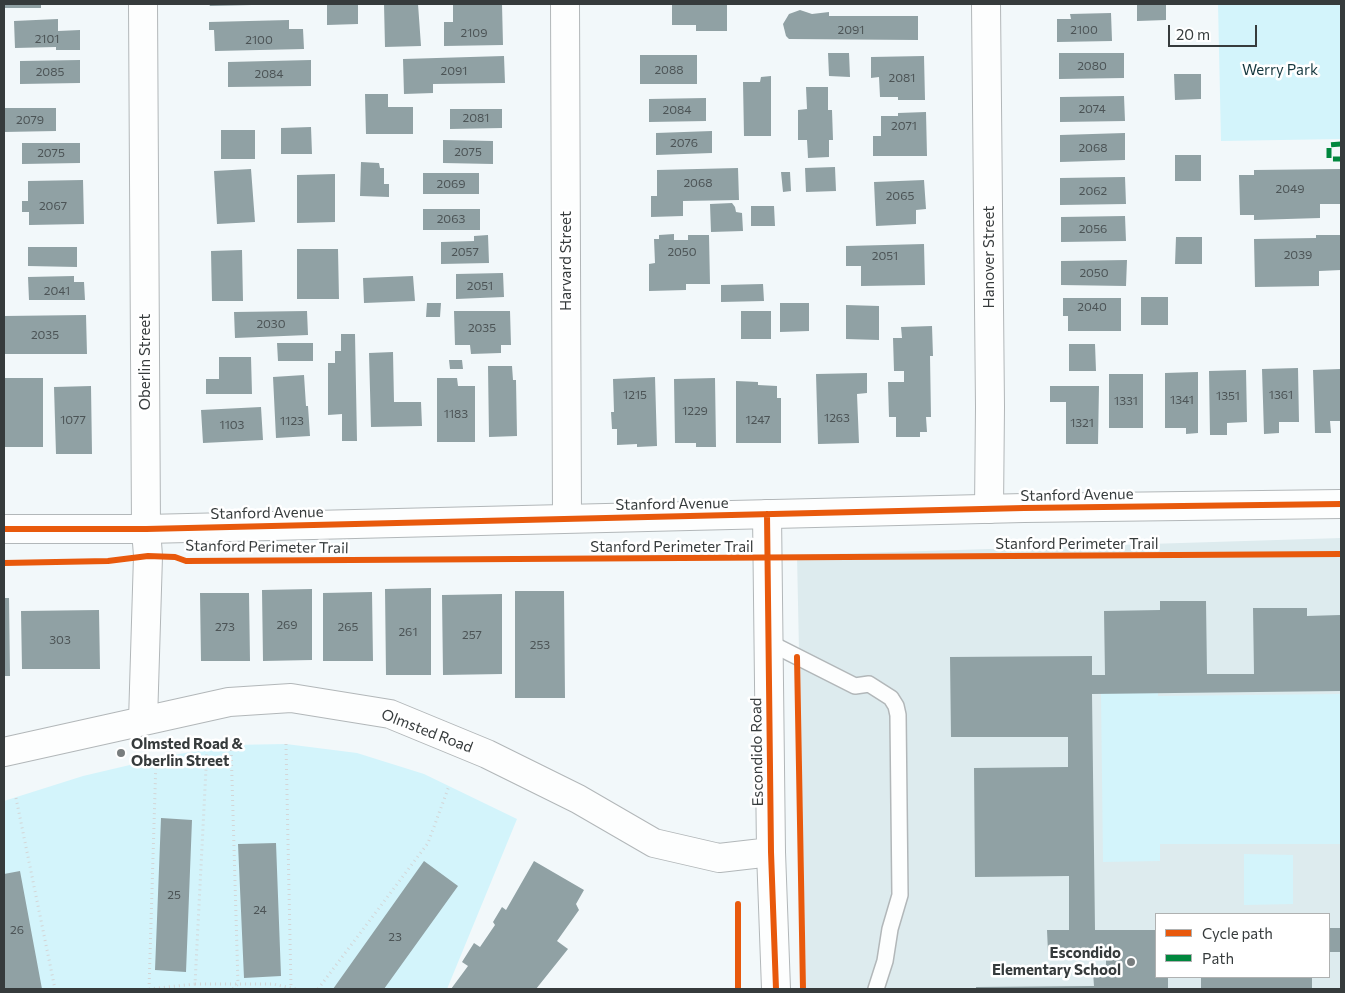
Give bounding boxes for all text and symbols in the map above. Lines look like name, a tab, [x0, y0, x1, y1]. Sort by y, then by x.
scale bar	[1170, 15, 1259, 47]
house number: 2091	[838, 23, 864, 37]
house number: 2100	[1070, 23, 1098, 37]
text: 20 m	[1176, 25, 1210, 43]
house number: 2109	[461, 26, 487, 40]
house number: 2101	[35, 32, 59, 46]
house number: 2100	[245, 33, 273, 47]
house number: 2080	[1077, 59, 1107, 73]
park label: Werry Park	[1242, 61, 1318, 79]
house number: 2088	[654, 63, 684, 77]
house number: 2091	[441, 64, 467, 78]
house number: 2085	[36, 65, 64, 79]
house number: 2084	[255, 67, 283, 81]
house number: 2081	[889, 71, 915, 85]
house number: 2074	[1078, 102, 1106, 116]
house number: 2084	[663, 103, 691, 117]
house number: 2081	[463, 111, 489, 125]
house number: 2079	[16, 113, 44, 127]
house number: 2071	[891, 119, 917, 133]
house number: 2076	[670, 136, 698, 150]
house number: 2068	[1078, 141, 1108, 155]
house number: 2075	[454, 145, 482, 159]
house number: 2075	[37, 146, 65, 160]
house number: 2068	[683, 176, 713, 190]
house number: 2069	[437, 177, 465, 191]
house number: 2049	[1276, 182, 1304, 196]
house number: 2062	[1079, 184, 1107, 198]
house number: 2065	[886, 189, 914, 203]
house number: 2067	[39, 199, 67, 213]
street label: Hanover Street	[980, 206, 998, 308]
street label: Harvard Street	[557, 211, 575, 311]
house number: 2063	[437, 212, 465, 226]
house number: 2056	[1079, 222, 1107, 236]
house number: 2057	[451, 245, 479, 259]
house number: 2050	[667, 245, 697, 259]
house number: 2039	[1284, 248, 1312, 262]
house number: 2051	[872, 249, 898, 263]
house number: 2050	[1079, 266, 1109, 280]
house number: 2051	[467, 279, 493, 293]
house number: 2041	[44, 284, 70, 298]
house number: 2040	[1077, 300, 1107, 314]
street label: Oberlin Street	[136, 314, 154, 410]
house number: 2030	[256, 317, 286, 331]
house number: 2035	[468, 321, 496, 335]
house number: 2035	[31, 328, 59, 342]
house number: 1215	[623, 388, 647, 402]
house number: 1361	[1269, 388, 1293, 402]
house number: 1351	[1216, 389, 1240, 403]
house number: 1341	[1170, 393, 1194, 407]
house number: 1331	[1114, 394, 1138, 408]
house number: 1229	[682, 404, 708, 418]
house number: 1183	[444, 407, 468, 421]
house number: 1263	[824, 411, 850, 425]
house number: 1077	[60, 413, 86, 427]
house number: 1247	[746, 413, 770, 427]
house number: 1123	[280, 414, 304, 428]
house number: 1321	[1070, 416, 1094, 430]
house number: 1103	[220, 418, 244, 432]
street label: Stanford Avenue	[1020, 485, 1134, 505]
street label: Stanford Avenue	[615, 494, 729, 514]
street label: Stanford Avenue	[210, 503, 324, 523]
street label: Stanford Perimeter Trail	[995, 535, 1159, 553]
street label: Stanford Perimeter Trail	[185, 537, 349, 557]
street label: Stanford Perimeter Trail	[590, 538, 754, 556]
house number: 269	[276, 618, 298, 632]
house number: 273	[215, 620, 235, 634]
house number: 265	[338, 620, 358, 634]
house number: 261	[398, 625, 418, 639]
house number: 257	[462, 628, 482, 642]
house number: 303	[49, 633, 71, 647]
house number: 253	[530, 638, 550, 652]
street label: Escondido Road	[747, 697, 767, 807]
street label: Olmsted Road	[379, 705, 475, 757]
place label: Olmsted Road & Oberlin Street	[131, 735, 243, 770]
marker: Olmsted Road & Oberlin Street	[115, 747, 127, 759]
house number: 25	[167, 888, 181, 902]
house number: 24	[253, 903, 267, 917]
legend	[1155, 913, 1330, 978]
house number: 26	[10, 923, 24, 937]
text: Cycle path	[1202, 924, 1273, 942]
house number: 23	[388, 930, 402, 944]
place label: Escondido Elementary School	[992, 944, 1121, 979]
text: Path	[1202, 949, 1234, 967]
marker: Escondido Elementary School	[1125, 956, 1137, 968]

